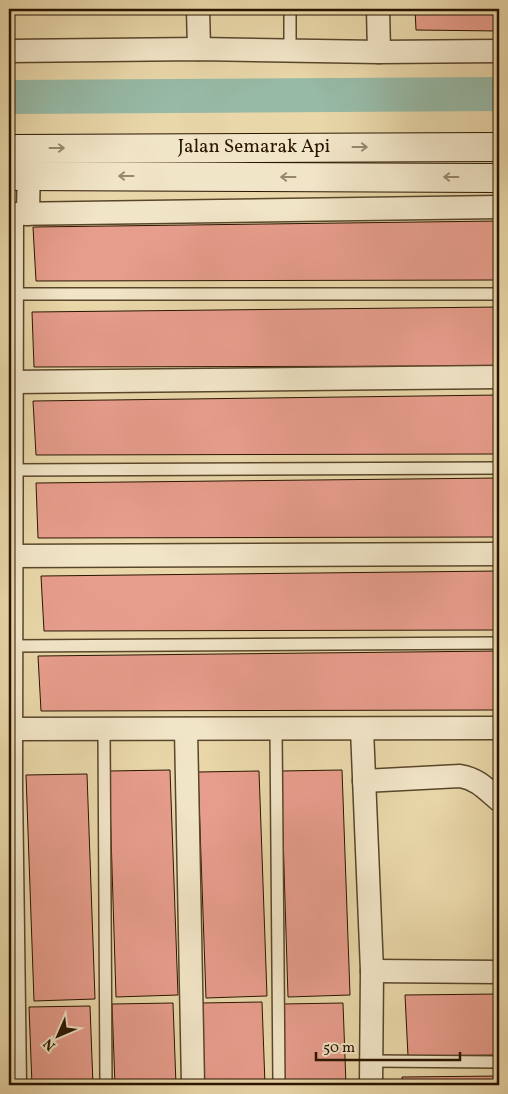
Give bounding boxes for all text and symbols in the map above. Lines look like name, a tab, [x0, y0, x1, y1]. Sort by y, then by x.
street label: Jalan Semarak Api	[178, 134, 331, 160]
one-way arrow	[352, 142, 368, 152]
one-way arrow	[49, 144, 65, 153]
one-way arrow	[118, 171, 134, 181]
one-way arrow	[280, 172, 296, 182]
one-way arrow	[443, 172, 459, 182]
north arrow	[32, 1012, 82, 1062]
scale bar	[316, 1029, 459, 1061]
text: N	[40, 1034, 60, 1054]
text: 50 m	[323, 1038, 355, 1059]

